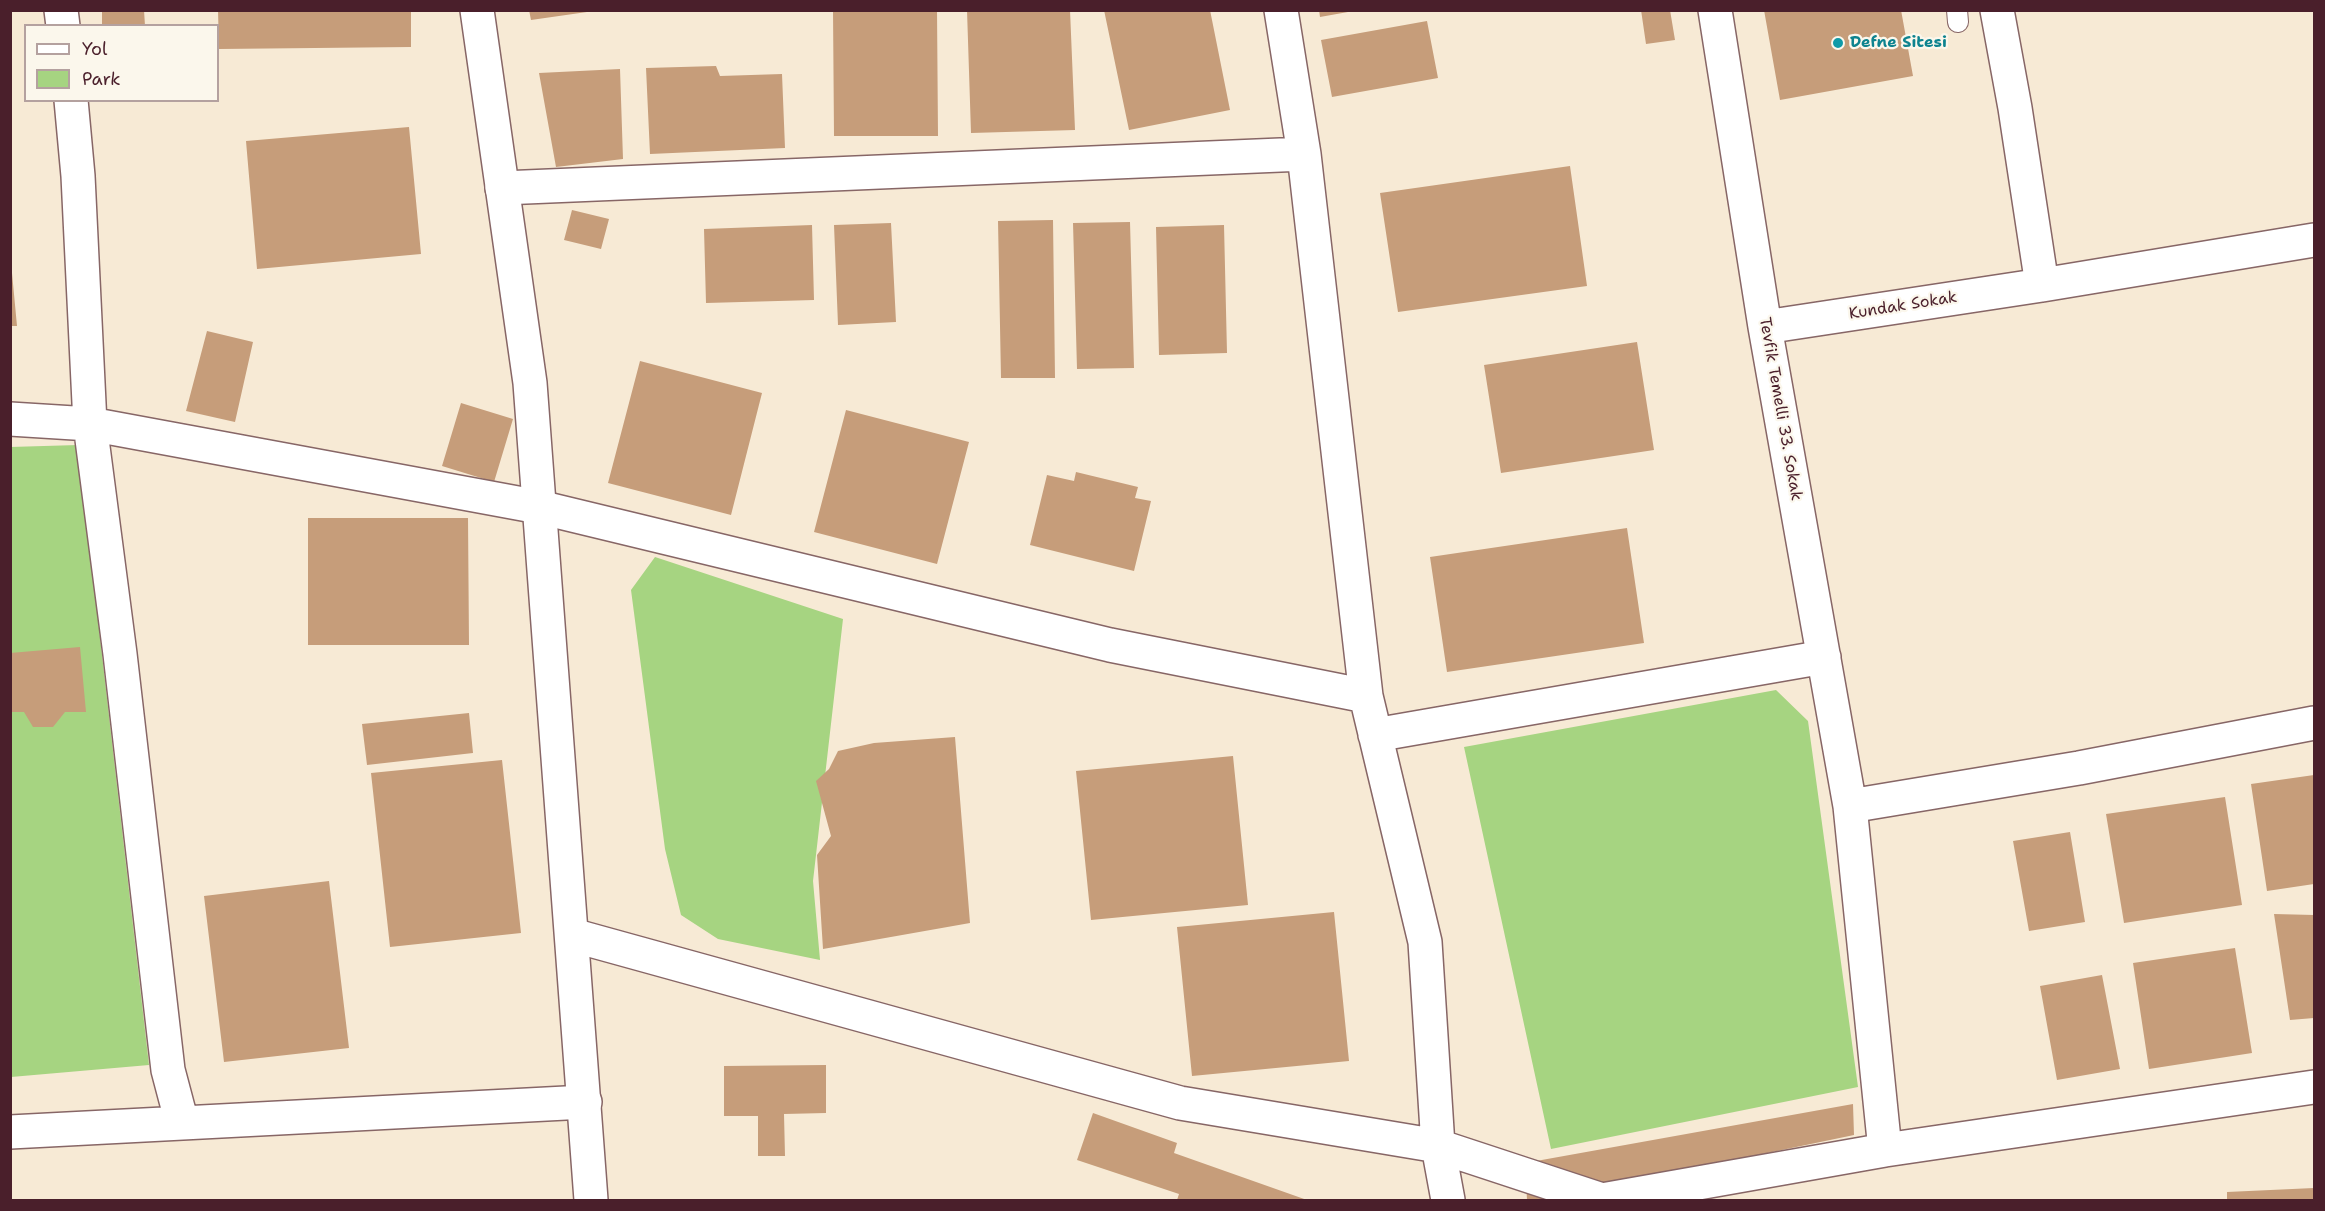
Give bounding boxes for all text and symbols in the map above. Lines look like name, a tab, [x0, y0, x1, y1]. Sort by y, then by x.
legend	[24, 24, 219, 102]
place label: Defne Sitesi	[1850, 33, 1947, 53]
marker: Defne Sitesi	[1831, 36, 1845, 50]
text: Yol	[82, 37, 107, 61]
text: Park	[82, 67, 121, 91]
street label: Kundak Sokak	[1848, 288, 1958, 324]
street label: Tevfik Temelli 33. Sokak	[1754, 316, 1806, 502]

